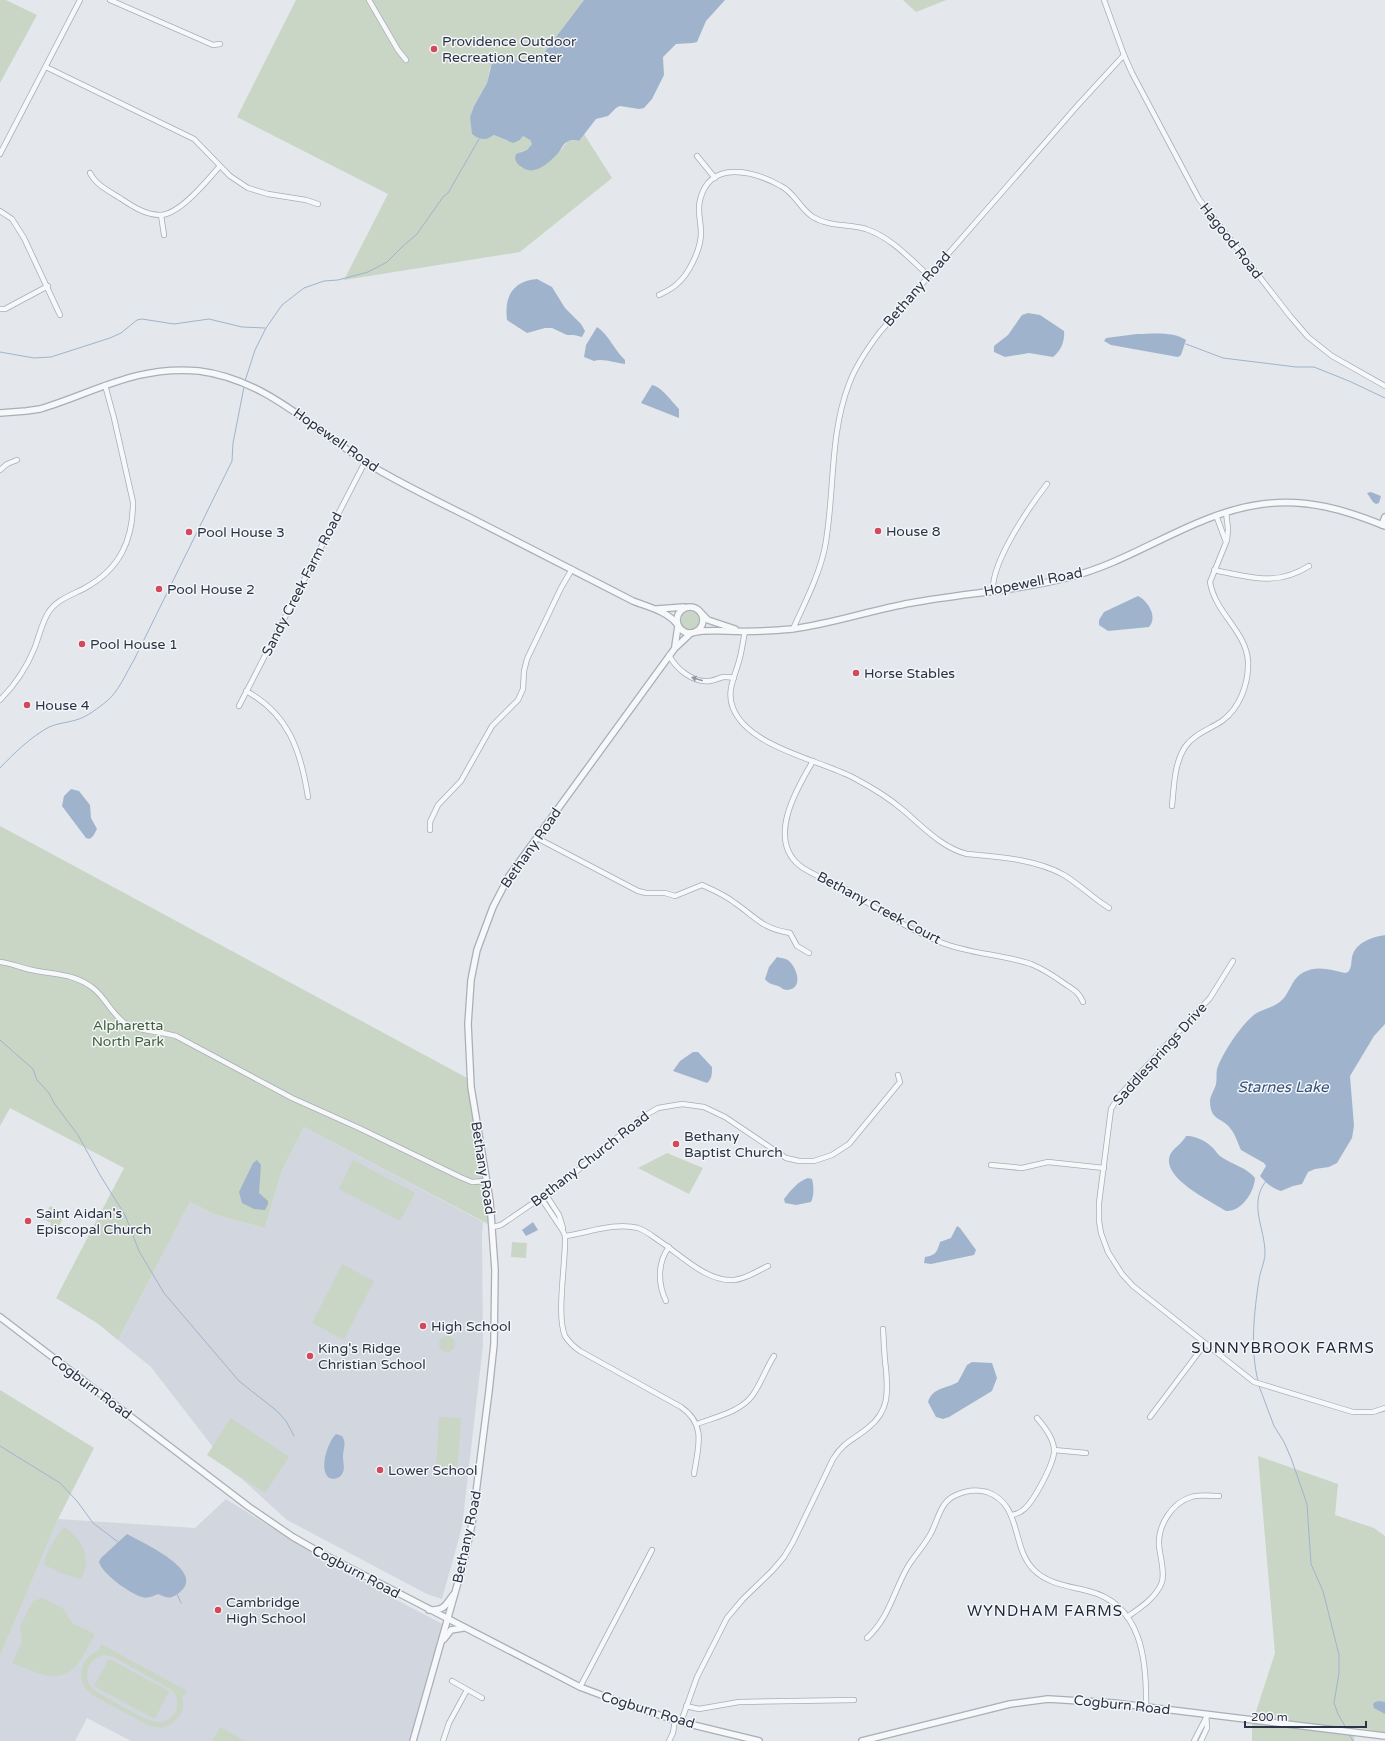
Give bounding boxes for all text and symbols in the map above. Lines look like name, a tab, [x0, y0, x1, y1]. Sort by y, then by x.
place label: Providence Outdoor Recreation Center	[442, 33, 577, 66]
marker: Providence Outdoor Recreation Center	[429, 44, 439, 54]
street label: Hagood Road	[1196, 200, 1266, 282]
street label: Bethany Road	[880, 248, 954, 330]
street label: Hopewell Road	[290, 404, 382, 476]
street label: Sandy Creek Farm Road	[258, 509, 346, 659]
place label: House 8	[886, 523, 941, 540]
place label: Pool House 3	[197, 524, 285, 541]
marker: House 8	[873, 526, 883, 536]
marker: Pool House 3	[184, 527, 194, 537]
street label: Hopewell Road	[982, 564, 1084, 600]
place label: Pool House 2	[167, 581, 255, 598]
marker: Pool House 2	[154, 584, 164, 594]
place label: Pool House 1	[90, 636, 178, 653]
marker: Pool House 1	[77, 639, 87, 649]
place label: Horse Stables	[864, 665, 955, 682]
marker: Horse Stables	[851, 668, 861, 678]
one-way arrow	[691, 676, 703, 682]
place label: House 4	[35, 697, 90, 714]
marker: House 4	[22, 700, 32, 710]
street label: Bethany Road	[497, 805, 565, 891]
street label: Bethany Creek Court	[814, 868, 944, 948]
street label: Saddlesprings Drive	[1109, 999, 1211, 1109]
park label: Alpharetta North Park	[92, 1017, 165, 1050]
water label: Starnes Lake	[1237, 1078, 1330, 1096]
street label: Bethany Church Road	[527, 1107, 653, 1211]
street label: Bethany Road	[467, 1120, 499, 1216]
place label: Bethany Baptist Church	[684, 1128, 783, 1161]
marker: Bethany Baptist Church	[671, 1139, 681, 1149]
place label: Saint Aidan's Episcopal Church	[36, 1205, 152, 1238]
marker: Saint Aidan's Episcopal Church	[23, 1216, 33, 1226]
place label: High School	[431, 1318, 511, 1335]
marker: High School	[418, 1321, 428, 1331]
district label: SUNNYBROOK FARMS	[1191, 1339, 1375, 1357]
place label: King's Ridge Christian School	[318, 1340, 426, 1373]
street label: Cogburn Road	[47, 1351, 135, 1423]
marker: King's Ridge Christian School	[305, 1351, 315, 1361]
place label: Lower School	[388, 1462, 478, 1479]
marker: Lower School	[375, 1465, 385, 1475]
street label: Bethany Road	[449, 1489, 485, 1585]
street label: Cogburn Road	[309, 1542, 403, 1602]
place label: Cambridge High School	[226, 1594, 306, 1627]
district label: WYNDHAM FARMS	[967, 1602, 1123, 1620]
marker: Cambridge High School	[213, 1605, 223, 1615]
street label: Cogburn Road	[599, 1688, 697, 1732]
street label: Cogburn Road	[1073, 1691, 1171, 1719]
scale bar	[1245, 1703, 1366, 1729]
text: 200 m	[1251, 1710, 1288, 1724]

